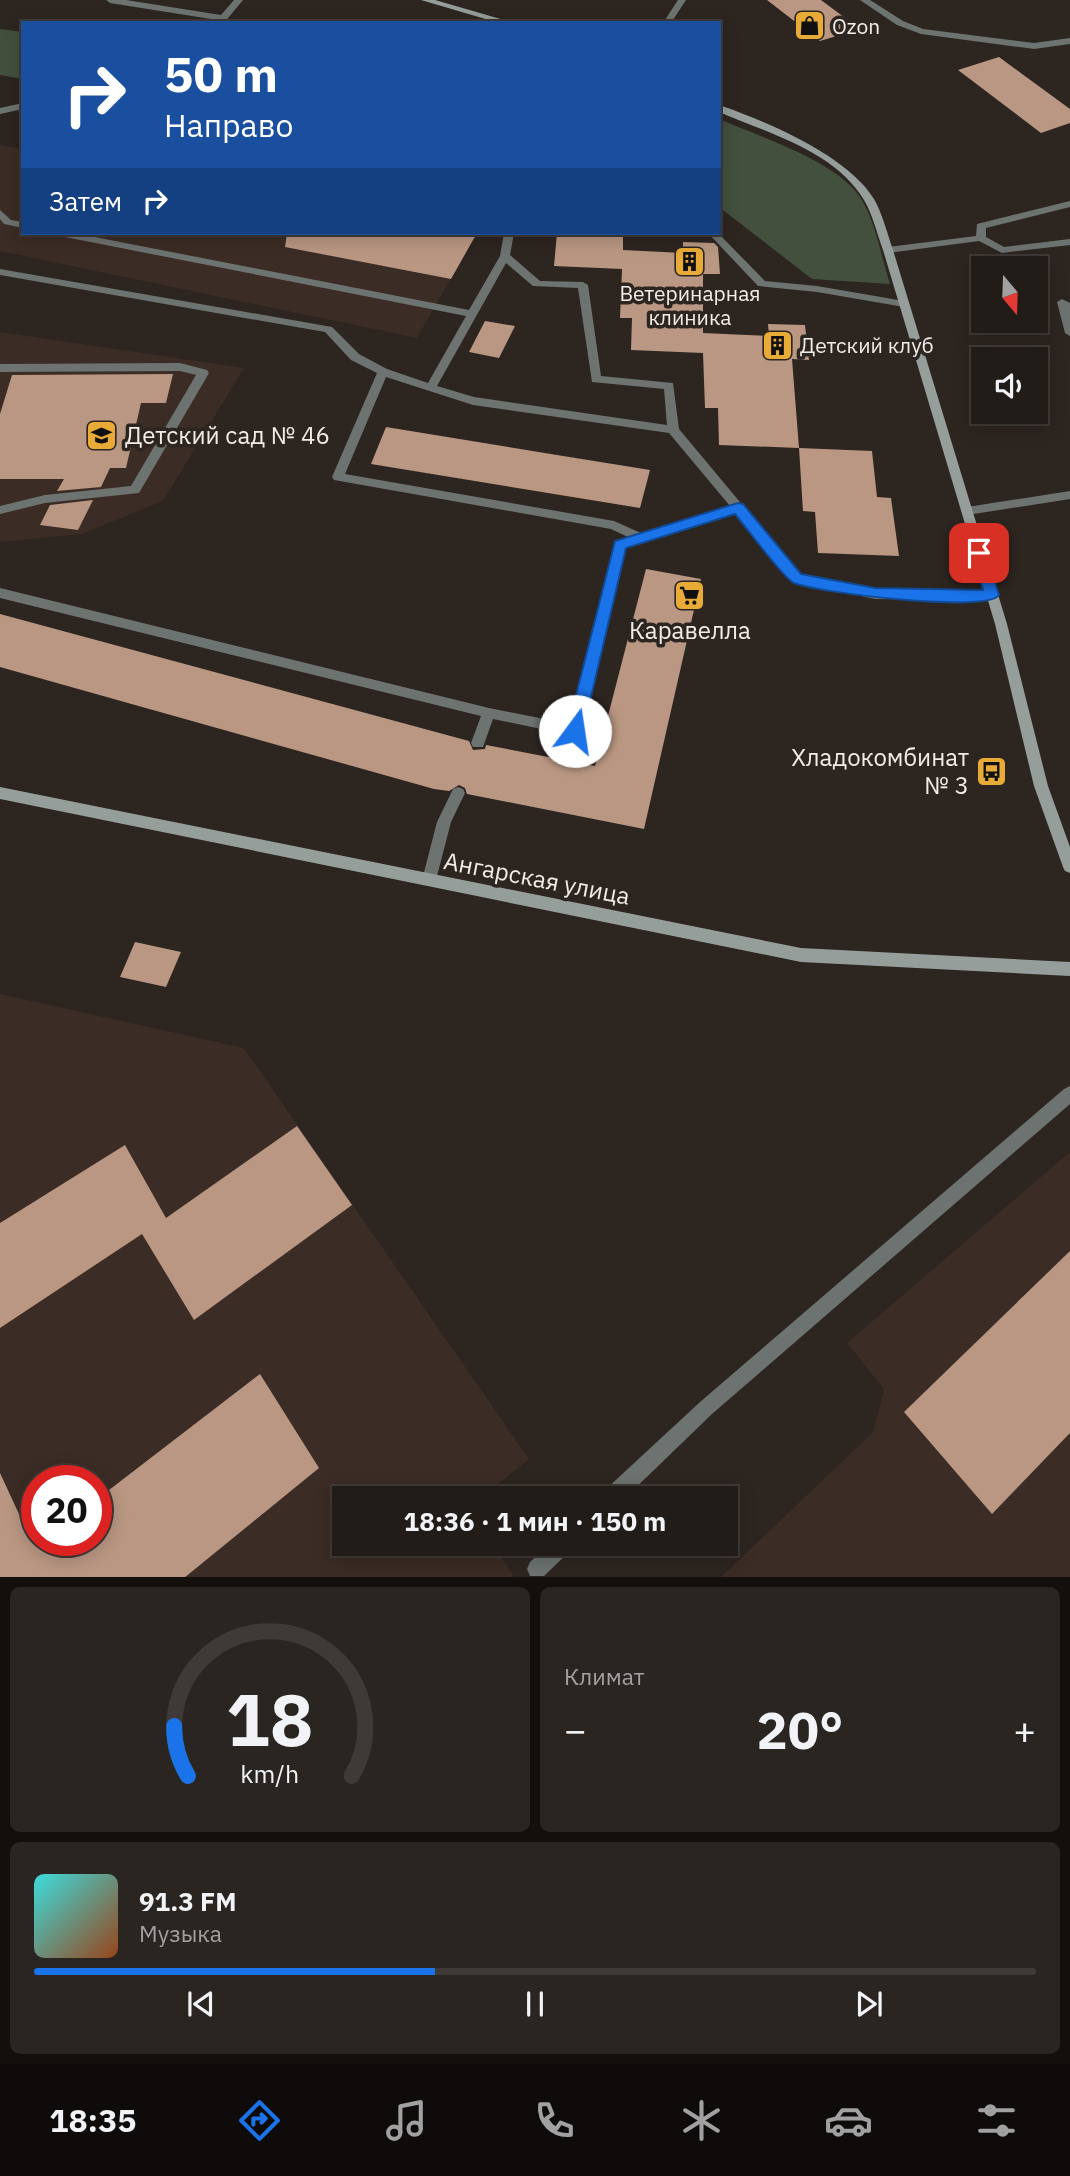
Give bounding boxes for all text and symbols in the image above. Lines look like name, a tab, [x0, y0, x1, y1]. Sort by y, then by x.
shop icon: Ozon	[792, 9, 826, 43]
place label: Ozon	[832, 12, 880, 40]
text: 50 m	[164, 42, 278, 105]
icon: right	[49, 49, 140, 140]
text: Направо	[164, 104, 293, 146]
icon: right	[136, 182, 174, 220]
text: Затем	[49, 184, 122, 218]
building icon: Ветеринарная клиника	[673, 244, 707, 278]
north arrow	[971, 256, 1048, 332]
map controls	[971, 256, 1048, 424]
place label: Ветеринарная клиника	[619, 279, 761, 331]
building icon: Детский клуб	[760, 328, 794, 362]
place label: Детский клуб	[800, 331, 934, 359]
button: sound	[971, 347, 1048, 424]
school or university icon: Детский сад № 46	[85, 418, 119, 452]
place label: Детский сад № 46	[125, 419, 330, 451]
pin	[949, 523, 1009, 583]
icon: arrive	[960, 534, 998, 572]
supermarket icon: Каравелла	[673, 579, 707, 613]
place label: Каравелла	[629, 614, 751, 646]
position arrow	[538, 694, 612, 768]
place label: Хладокомбинат № 3	[791, 741, 969, 801]
bus stop icon: Хладокомбинат № 3	[975, 754, 1009, 788]
street label: Ангарская улица	[441, 844, 633, 912]
speed limit sign: 20	[21, 1465, 112, 1556]
text: 18:36 · 1 мин · 150 m	[404, 1504, 666, 1538]
text: Климат	[564, 1661, 645, 1691]
text: 18	[226, 1671, 314, 1766]
text: 20°	[757, 1696, 843, 1763]
text: −	[564, 1705, 587, 1754]
text: +	[1013, 1705, 1036, 1754]
text: km/h	[241, 1756, 299, 1789]
text: 91.3 FM	[139, 1884, 237, 1918]
text: Музыка	[139, 1918, 222, 1948]
icon: previous	[182, 1985, 220, 2023]
icon: pause	[516, 1985, 554, 2023]
icon: next	[850, 1985, 888, 2023]
icon: directions	[235, 2096, 284, 2145]
icon: music	[382, 2096, 431, 2145]
icon: phone	[530, 2096, 579, 2145]
icon: climate	[677, 2096, 726, 2145]
icon: car	[824, 2096, 873, 2145]
icon: filters	[972, 2096, 1021, 2145]
text: 18:35	[49, 2099, 137, 2141]

